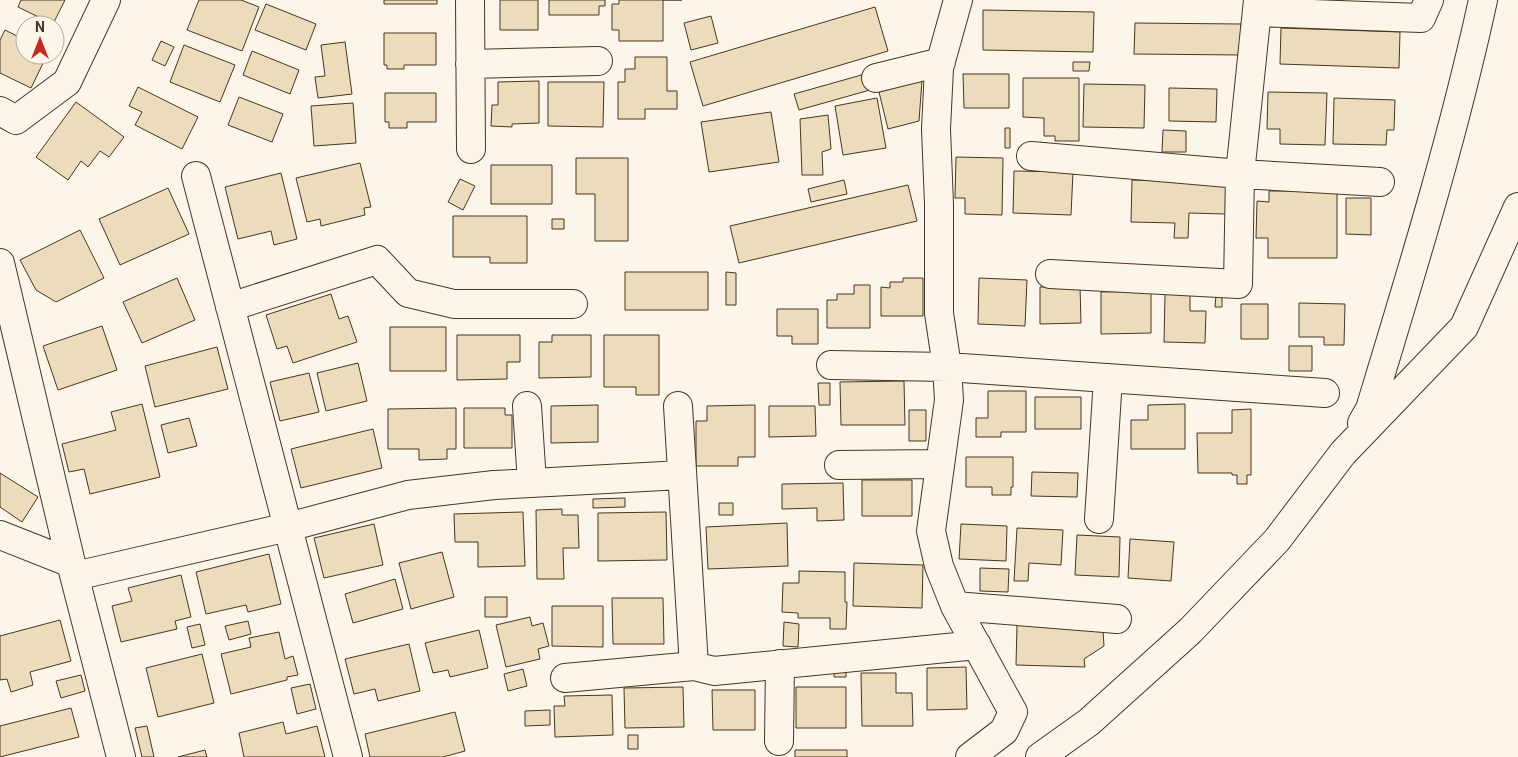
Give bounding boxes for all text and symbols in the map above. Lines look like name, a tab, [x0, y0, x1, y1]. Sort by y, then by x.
north arrow	[15, 15, 65, 65]
text: N	[35, 19, 45, 35]

